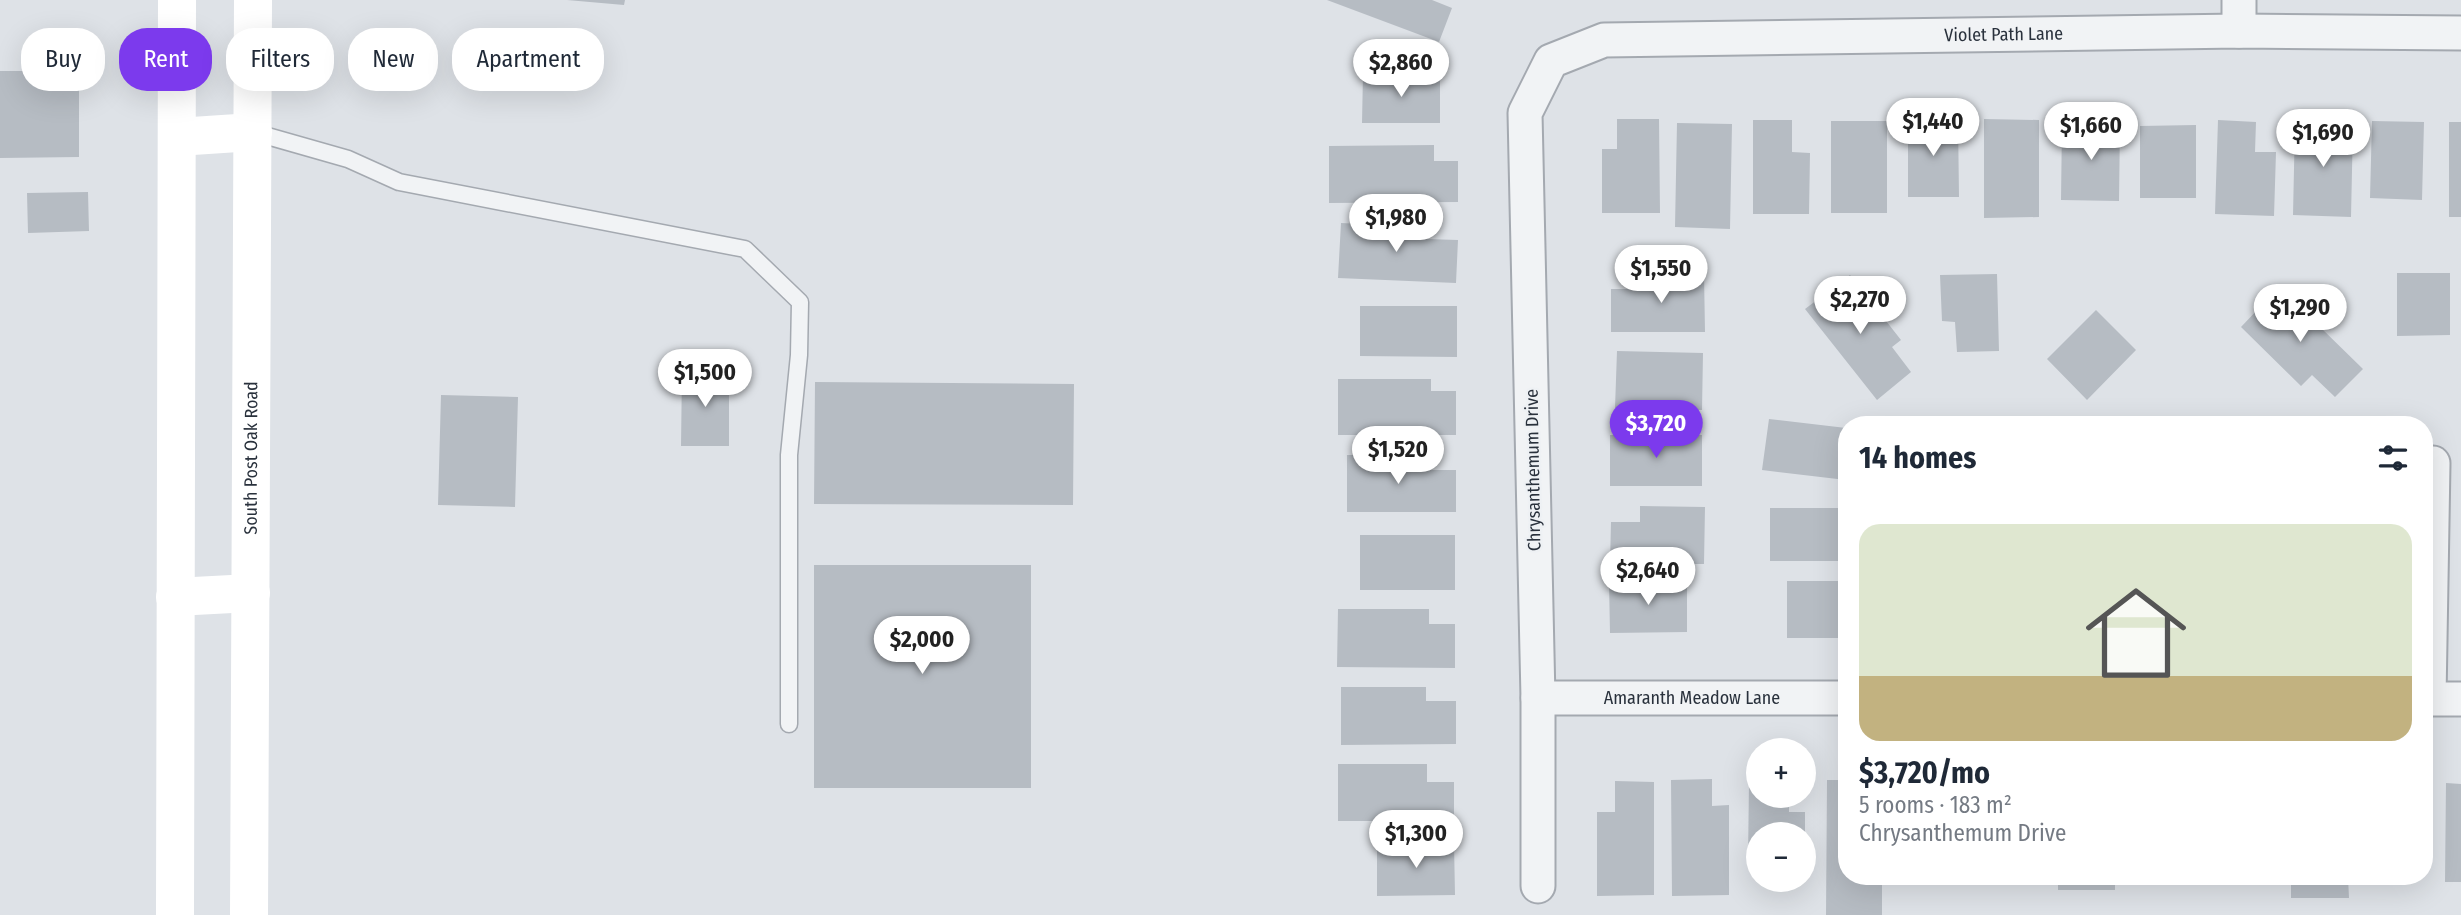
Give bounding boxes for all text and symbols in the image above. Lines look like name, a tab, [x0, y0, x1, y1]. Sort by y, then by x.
street label: Violet Path Lane	[1944, 22, 2063, 46]
chip: Buy	[21, 28, 105, 91]
chip: Rent	[119, 28, 212, 91]
chip: Filters	[226, 28, 334, 91]
chip: New	[348, 28, 438, 91]
chip: Apartment	[452, 28, 604, 91]
pin: $2,860	[1344, 40, 1458, 99]
text: $2,860	[1369, 48, 1433, 76]
pin: $1,440	[1876, 99, 1990, 158]
pin: $1,660	[2034, 102, 2148, 162]
text: $1,440	[1902, 107, 1964, 135]
pin: $1,690	[2266, 110, 2380, 169]
text: $1,660	[2060, 111, 2122, 139]
text: $1,690	[2292, 118, 2354, 146]
pin: $1,980	[1339, 194, 1453, 254]
text: $1,980	[1365, 203, 1427, 231]
pin: $1,550	[1604, 246, 1718, 305]
text: $1,550	[1631, 254, 1691, 282]
pin: $2,270	[1803, 276, 1917, 336]
pin: $1,290	[2243, 284, 2357, 344]
text: $2,270	[1830, 285, 1890, 313]
text: $1,290	[2270, 293, 2330, 321]
pin: $1,500	[648, 350, 762, 409]
text: $1,500	[674, 358, 736, 386]
street label: South Post Oak Road	[240, 381, 262, 535]
street label: Chrysanthemum Drive	[1521, 389, 1545, 551]
pin: $3,720	[1599, 400, 1713, 460]
text: $3,720	[1626, 409, 1686, 437]
pin: $1,520	[1341, 426, 1455, 486]
text: $1,520	[1368, 435, 1428, 463]
icon: filters	[2374, 439, 2412, 477]
text: 14 homes	[1859, 440, 1976, 476]
pin: $2,640	[1591, 548, 1705, 607]
text: $2,640	[1616, 556, 1680, 584]
icon: home	[2073, 570, 2199, 696]
pin: $2,000	[865, 616, 979, 676]
text: $2,000	[890, 625, 954, 653]
street label: Amaranth Meadow Lane	[1604, 687, 1780, 709]
map controls	[1746, 738, 1816, 892]
button: +	[1746, 738, 1816, 808]
text: $3,720/mo	[1859, 755, 1990, 791]
text: 5 rooms · 183 m²	[1859, 791, 2012, 819]
pin: $1,300	[1359, 810, 1473, 870]
text: $1,300	[1385, 819, 1447, 847]
text: Chrysanthemum Drive	[1859, 819, 2066, 847]
button: −	[1746, 822, 1816, 892]

